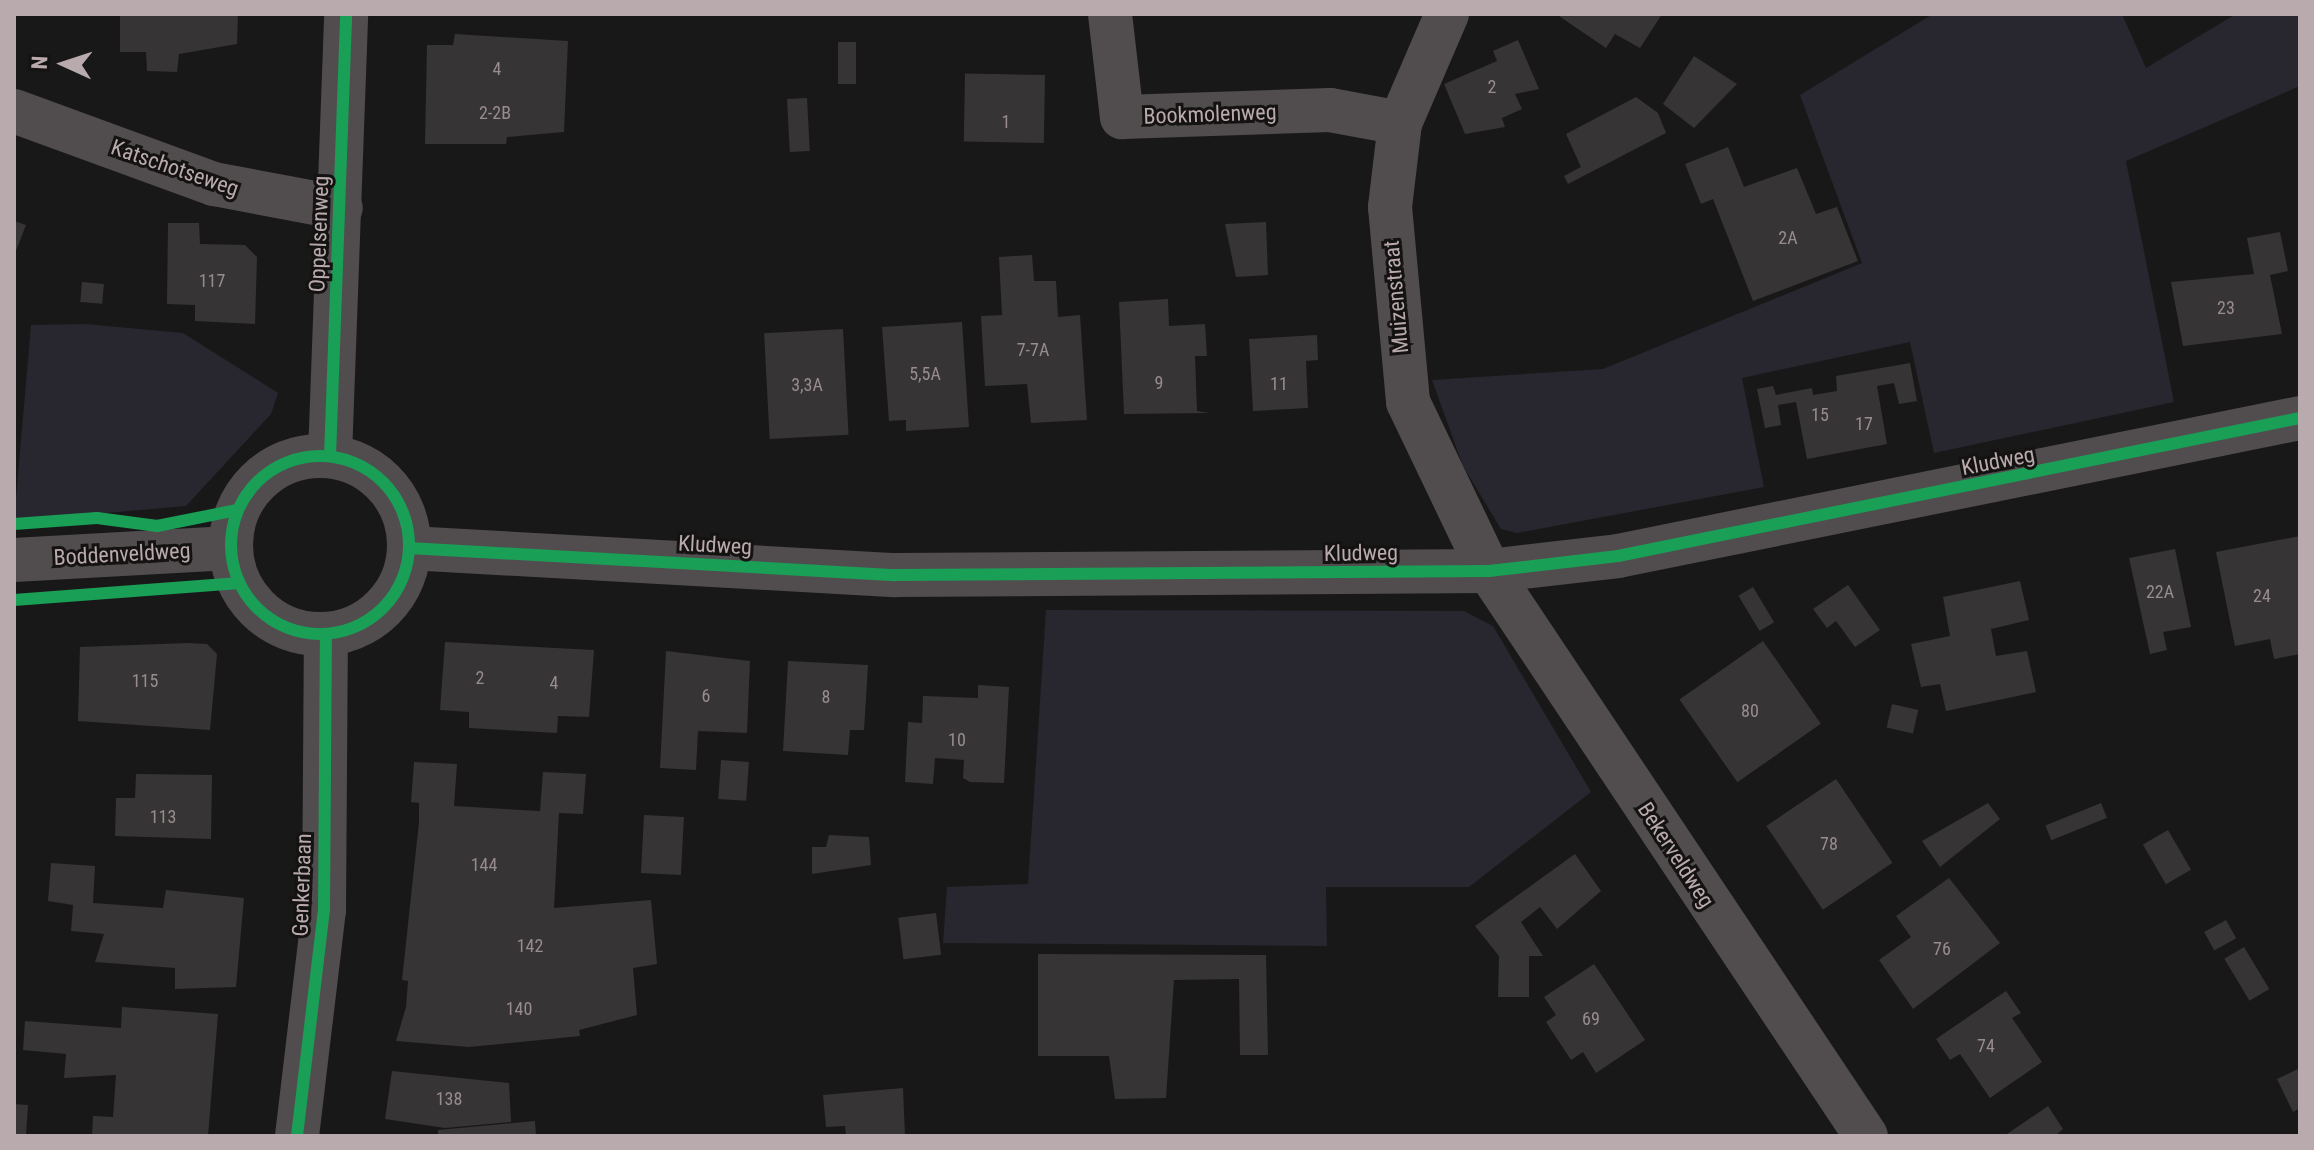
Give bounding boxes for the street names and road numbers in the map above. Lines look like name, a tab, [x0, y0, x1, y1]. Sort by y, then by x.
street label: Bookmolenweg	[1143, 98, 1277, 130]
street label: Katschotseweg	[108, 134, 242, 202]
street label: Oppelsenweg	[304, 175, 334, 293]
street label: Muizenstraat	[1378, 239, 1414, 355]
street label: Kludweg	[1959, 441, 2037, 481]
street label: Kludweg	[677, 530, 753, 560]
street label: Boddenveldweg	[53, 537, 191, 571]
street label: Kludweg	[1324, 539, 1398, 567]
street label: Bekerveldweg	[1632, 797, 1720, 913]
street label: Genkerbaan	[287, 833, 317, 937]

